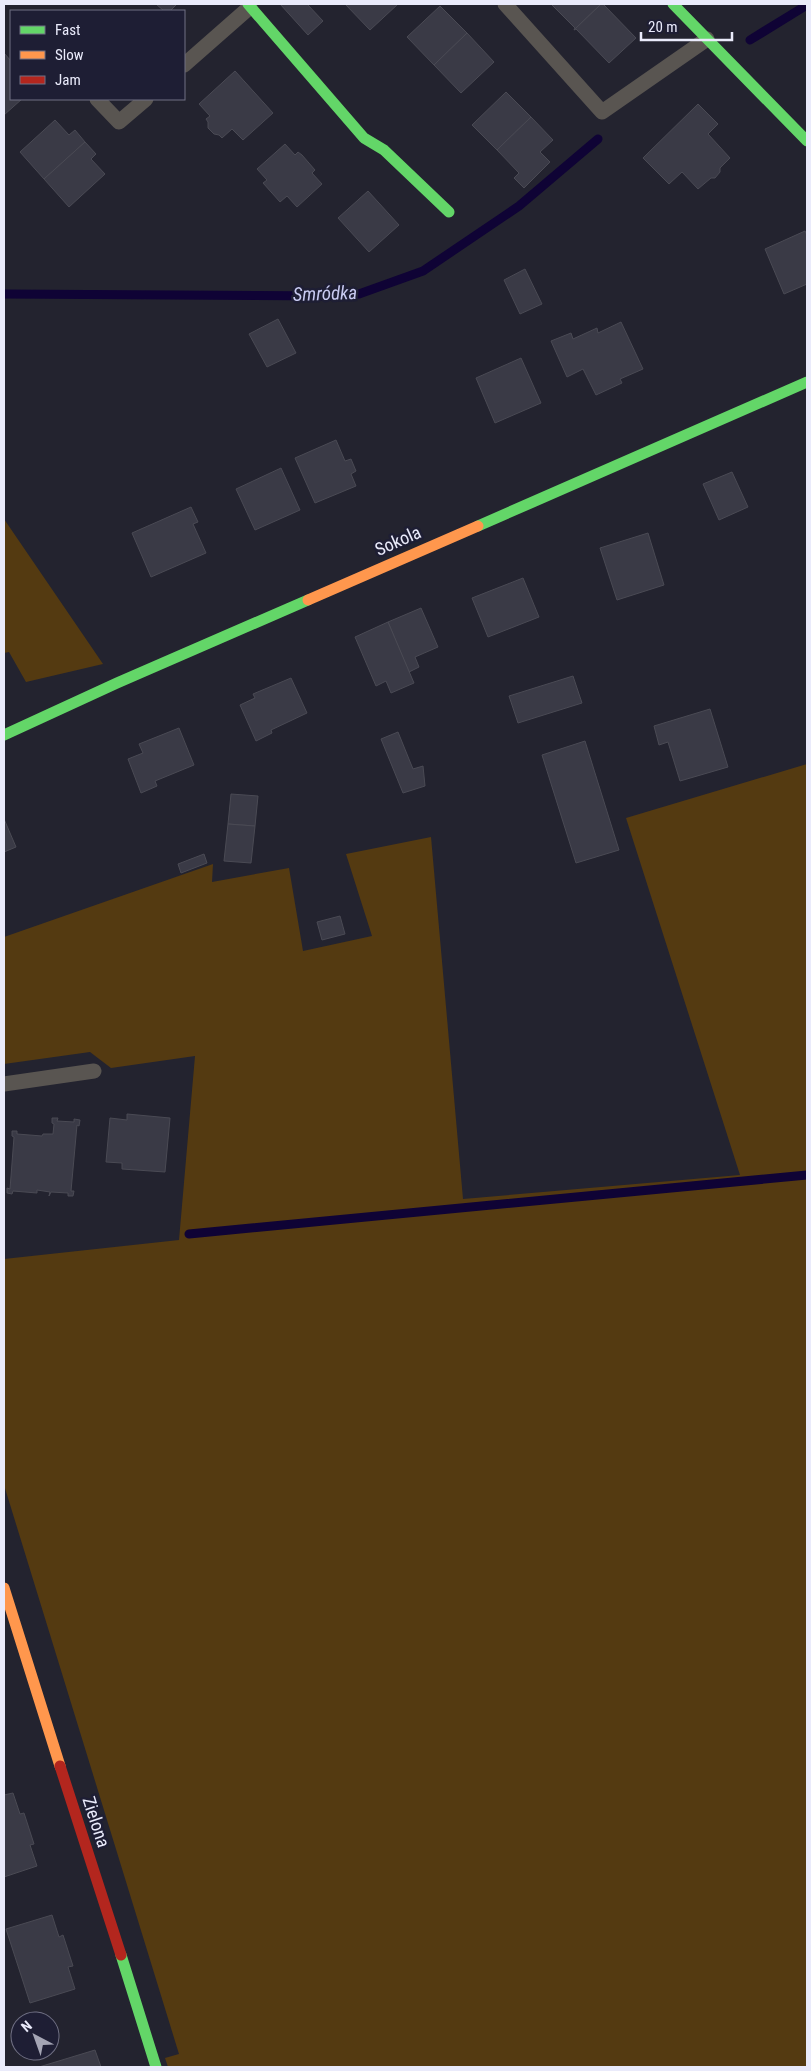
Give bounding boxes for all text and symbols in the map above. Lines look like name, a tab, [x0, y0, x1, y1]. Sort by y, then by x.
legend	[10, 10, 185, 100]
scale bar	[641, 10, 732, 42]
text: 20 m	[648, 18, 678, 36]
text: Fast	[55, 21, 80, 39]
text: Slow	[55, 46, 84, 64]
text: Jam	[55, 71, 81, 89]
water label: Smródka	[292, 281, 358, 306]
street label: Sokola	[371, 521, 424, 560]
street label: Zielona	[78, 1794, 115, 1850]
north arrow	[10, 2011, 60, 2061]
text: N	[18, 2017, 35, 2035]

